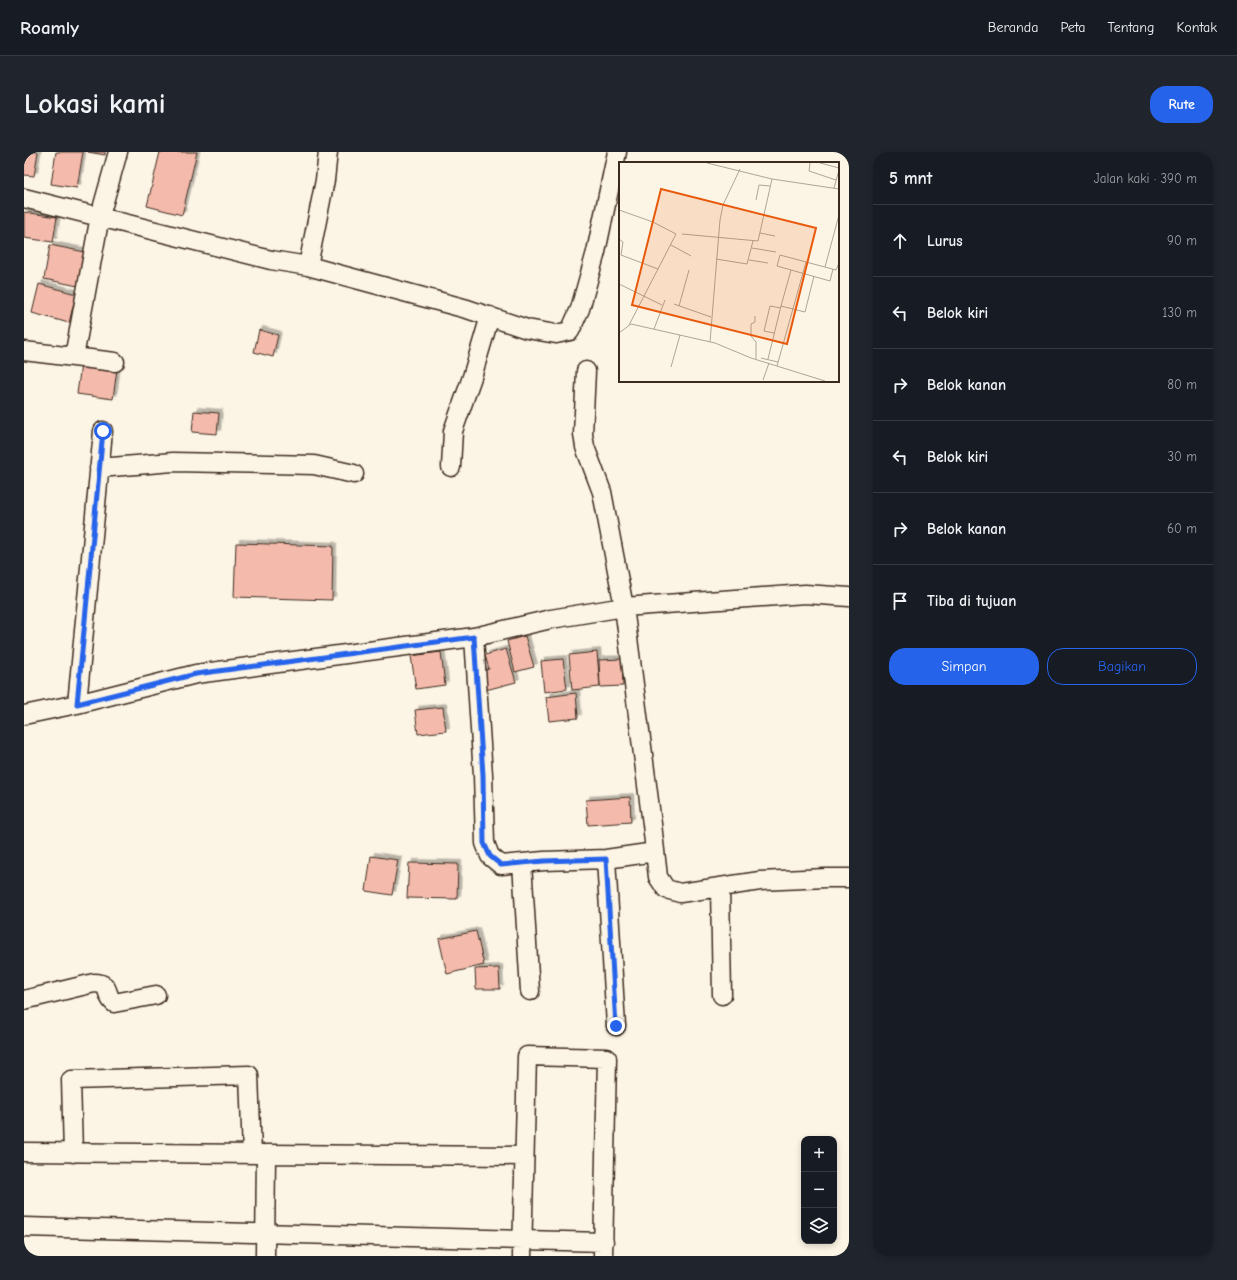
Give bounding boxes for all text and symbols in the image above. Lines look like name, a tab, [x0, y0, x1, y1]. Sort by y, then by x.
text: Roamly	[20, 17, 79, 39]
text: Beranda	[988, 19, 1038, 36]
text: Peta	[1060, 19, 1085, 36]
text: Tentang	[1107, 19, 1154, 36]
text: Kontak	[1176, 19, 1217, 36]
button: Rute	[1150, 86, 1213, 123]
text: Lokasi kami	[24, 88, 166, 120]
inset map	[619, 162, 839, 382]
text: 5 mnt	[889, 169, 932, 188]
text: Jalan kaki · 390 m	[1094, 171, 1197, 186]
icon: ahead	[889, 230, 911, 252]
text: Lurus	[927, 232, 963, 250]
text: 90 m	[1167, 233, 1197, 248]
icon: left	[889, 302, 911, 324]
text: Belok kiri	[927, 304, 988, 322]
text: 130 m	[1162, 305, 1197, 320]
icon: right	[889, 374, 911, 396]
text: Belok kanan	[927, 376, 1006, 394]
text: 80 m	[1167, 377, 1197, 392]
route start	[94, 422, 112, 440]
icon: left	[889, 446, 911, 468]
text: Belok kiri	[927, 448, 988, 466]
text: 30 m	[1167, 449, 1197, 464]
icon: right	[889, 518, 911, 540]
text: Belok kanan	[927, 520, 1006, 538]
text: 60 m	[1167, 521, 1197, 536]
icon: arrive	[889, 590, 911, 612]
text: Tiba di tujuan	[927, 592, 1016, 610]
button: Simpan	[889, 648, 1039, 685]
button: Bagikan	[1047, 648, 1197, 685]
route end	[607, 1017, 625, 1035]
map controls	[801, 1136, 837, 1244]
button: +	[801, 1136, 837, 1172]
button: −	[801, 1172, 837, 1208]
button: layers	[801, 1208, 837, 1244]

